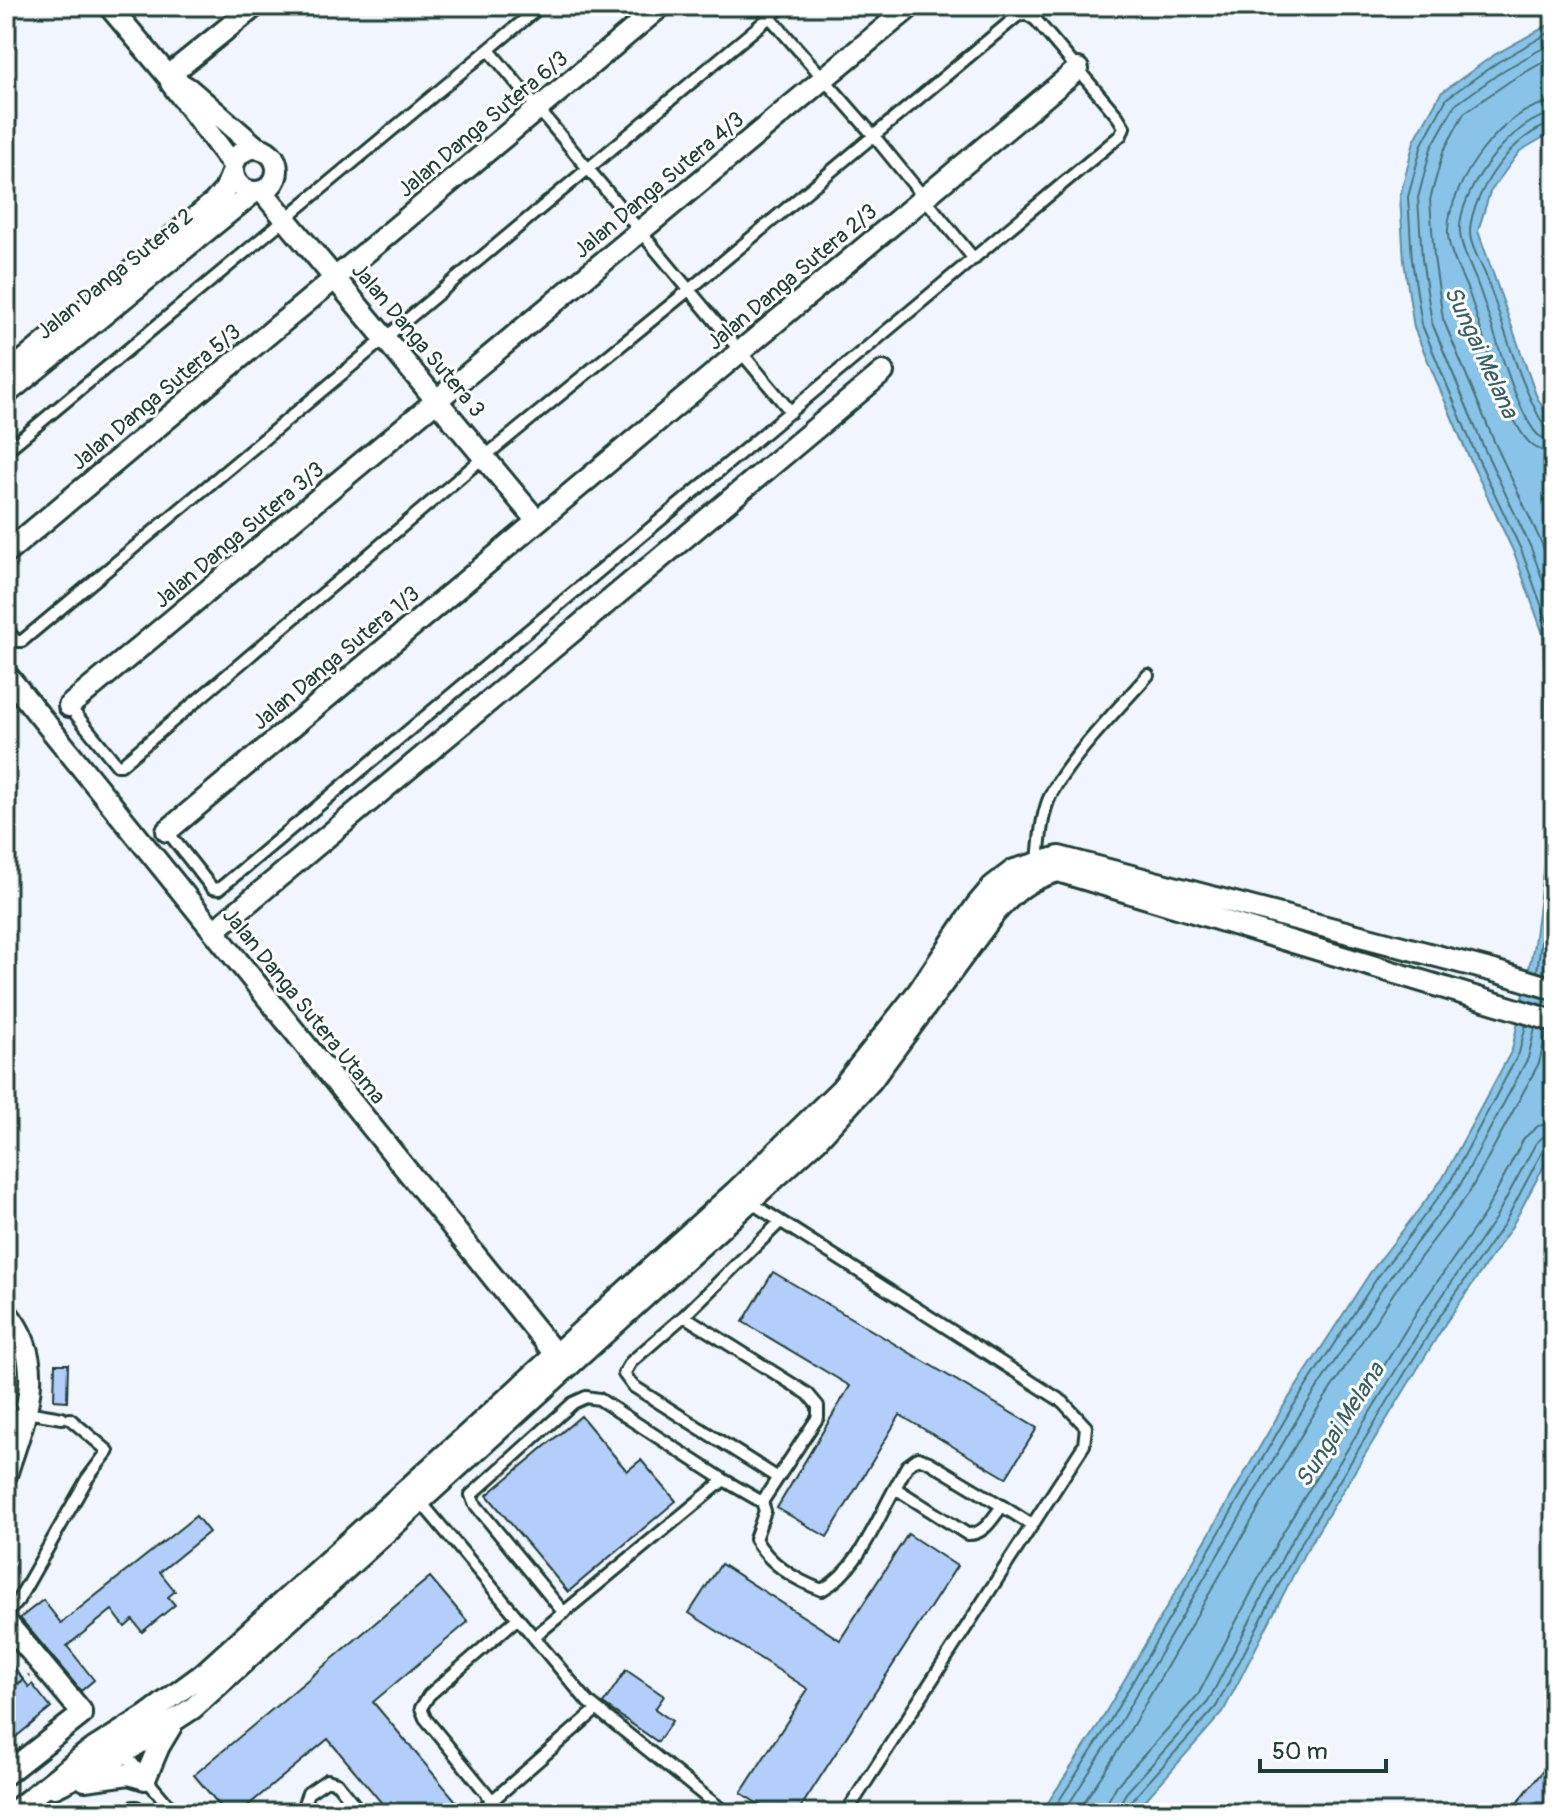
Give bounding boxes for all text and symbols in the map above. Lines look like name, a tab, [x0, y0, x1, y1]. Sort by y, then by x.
street label: Jalan Danga Sutera 6/3	[392, 44, 574, 204]
street label: Jalan Danga Sutera 4/3	[568, 105, 750, 265]
street label: Jalan Danga Sutera 2/3	[701, 198, 883, 356]
street label: Jalan Danga Sutera 2	[31, 202, 199, 346]
street label: Jalan Danga Sutera 3	[345, 257, 491, 423]
water label: Sungai Melana	[1438, 281, 1525, 424]
street label: Jalan Danga Sutera 5/3	[65, 318, 247, 476]
street label: Jalan Danga Sutera 3/3	[148, 456, 330, 614]
street label: Jalan Danga Sutera 1/3	[247, 580, 425, 736]
street label: Jalan Danga Sutera Utama	[216, 902, 392, 1110]
water label: Sungai Melana	[1289, 1356, 1392, 1493]
scale bar	[1260, 1723, 1386, 1773]
text: 50 m	[1272, 1737, 1328, 1766]

